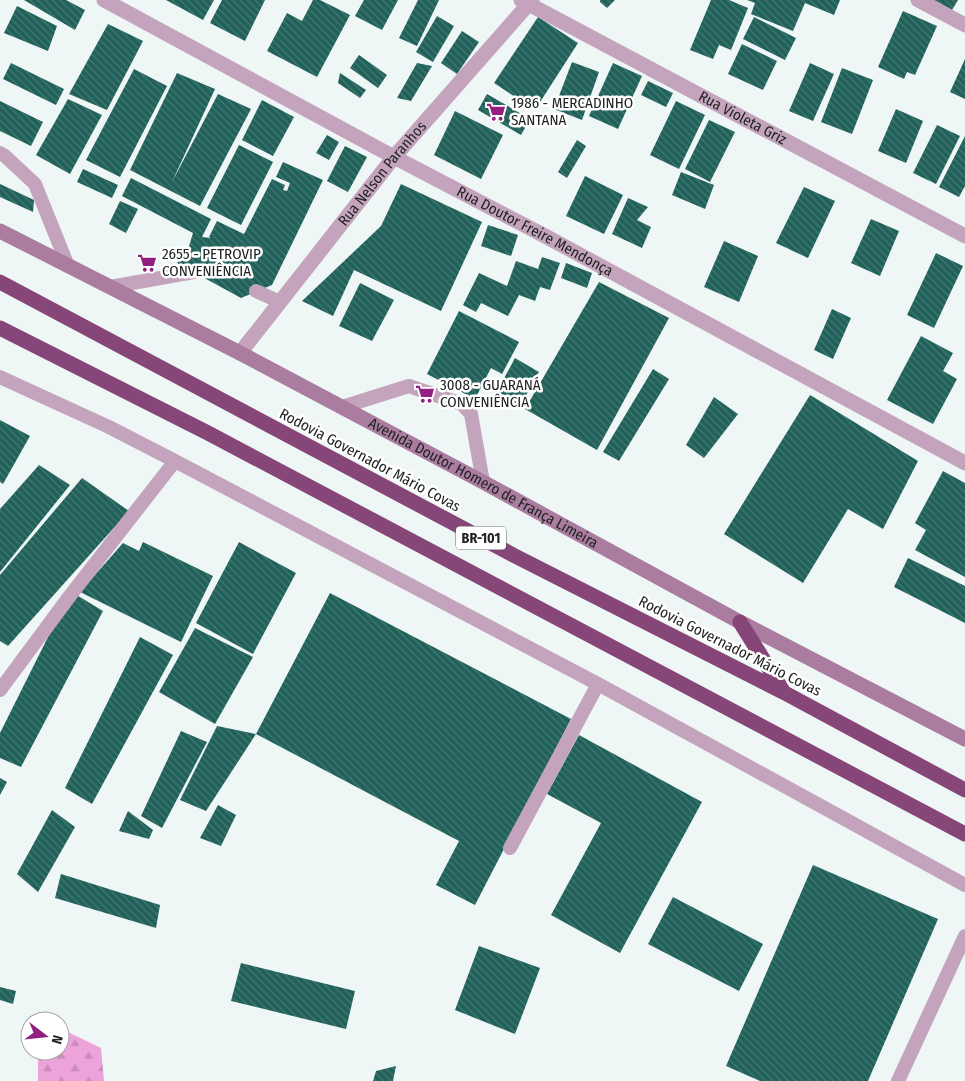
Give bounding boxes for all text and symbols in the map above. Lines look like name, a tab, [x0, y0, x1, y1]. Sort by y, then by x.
street label: Rua Violeta Griz	[696, 87, 790, 149]
place label: 1986 - MERCADINHO SANTANA	[511, 94, 633, 129]
supermarket icon: 1986 - MERCADINHO SANTANA	[485, 101, 507, 123]
street label: Rua Nelson Paranhos	[334, 118, 430, 230]
street label: Rua Doutor Freire Mendonça	[454, 182, 616, 280]
place label: 2655 - PETROVIP CONVENIÊNCIA	[162, 245, 261, 280]
supermarket icon: 2655 - PETROVIP CONVENIÊNCIA	[136, 252, 158, 274]
place label: 3008 - GUARANÁ CONVENIÊNCIA	[440, 376, 541, 411]
supermarket icon: 3008 - GUARANÁ CONVENIÊNCIA	[414, 383, 436, 405]
street label: Rodovia Governador Mário Covas	[276, 405, 464, 515]
street label: Avenida Doutor Homero de França Limeira	[365, 414, 601, 552]
road number: BR-101	[456, 526, 506, 550]
street label: Rodovia Governador Mário Covas	[636, 592, 824, 700]
north arrow	[20, 1011, 70, 1061]
text: N	[48, 1033, 66, 1046]

